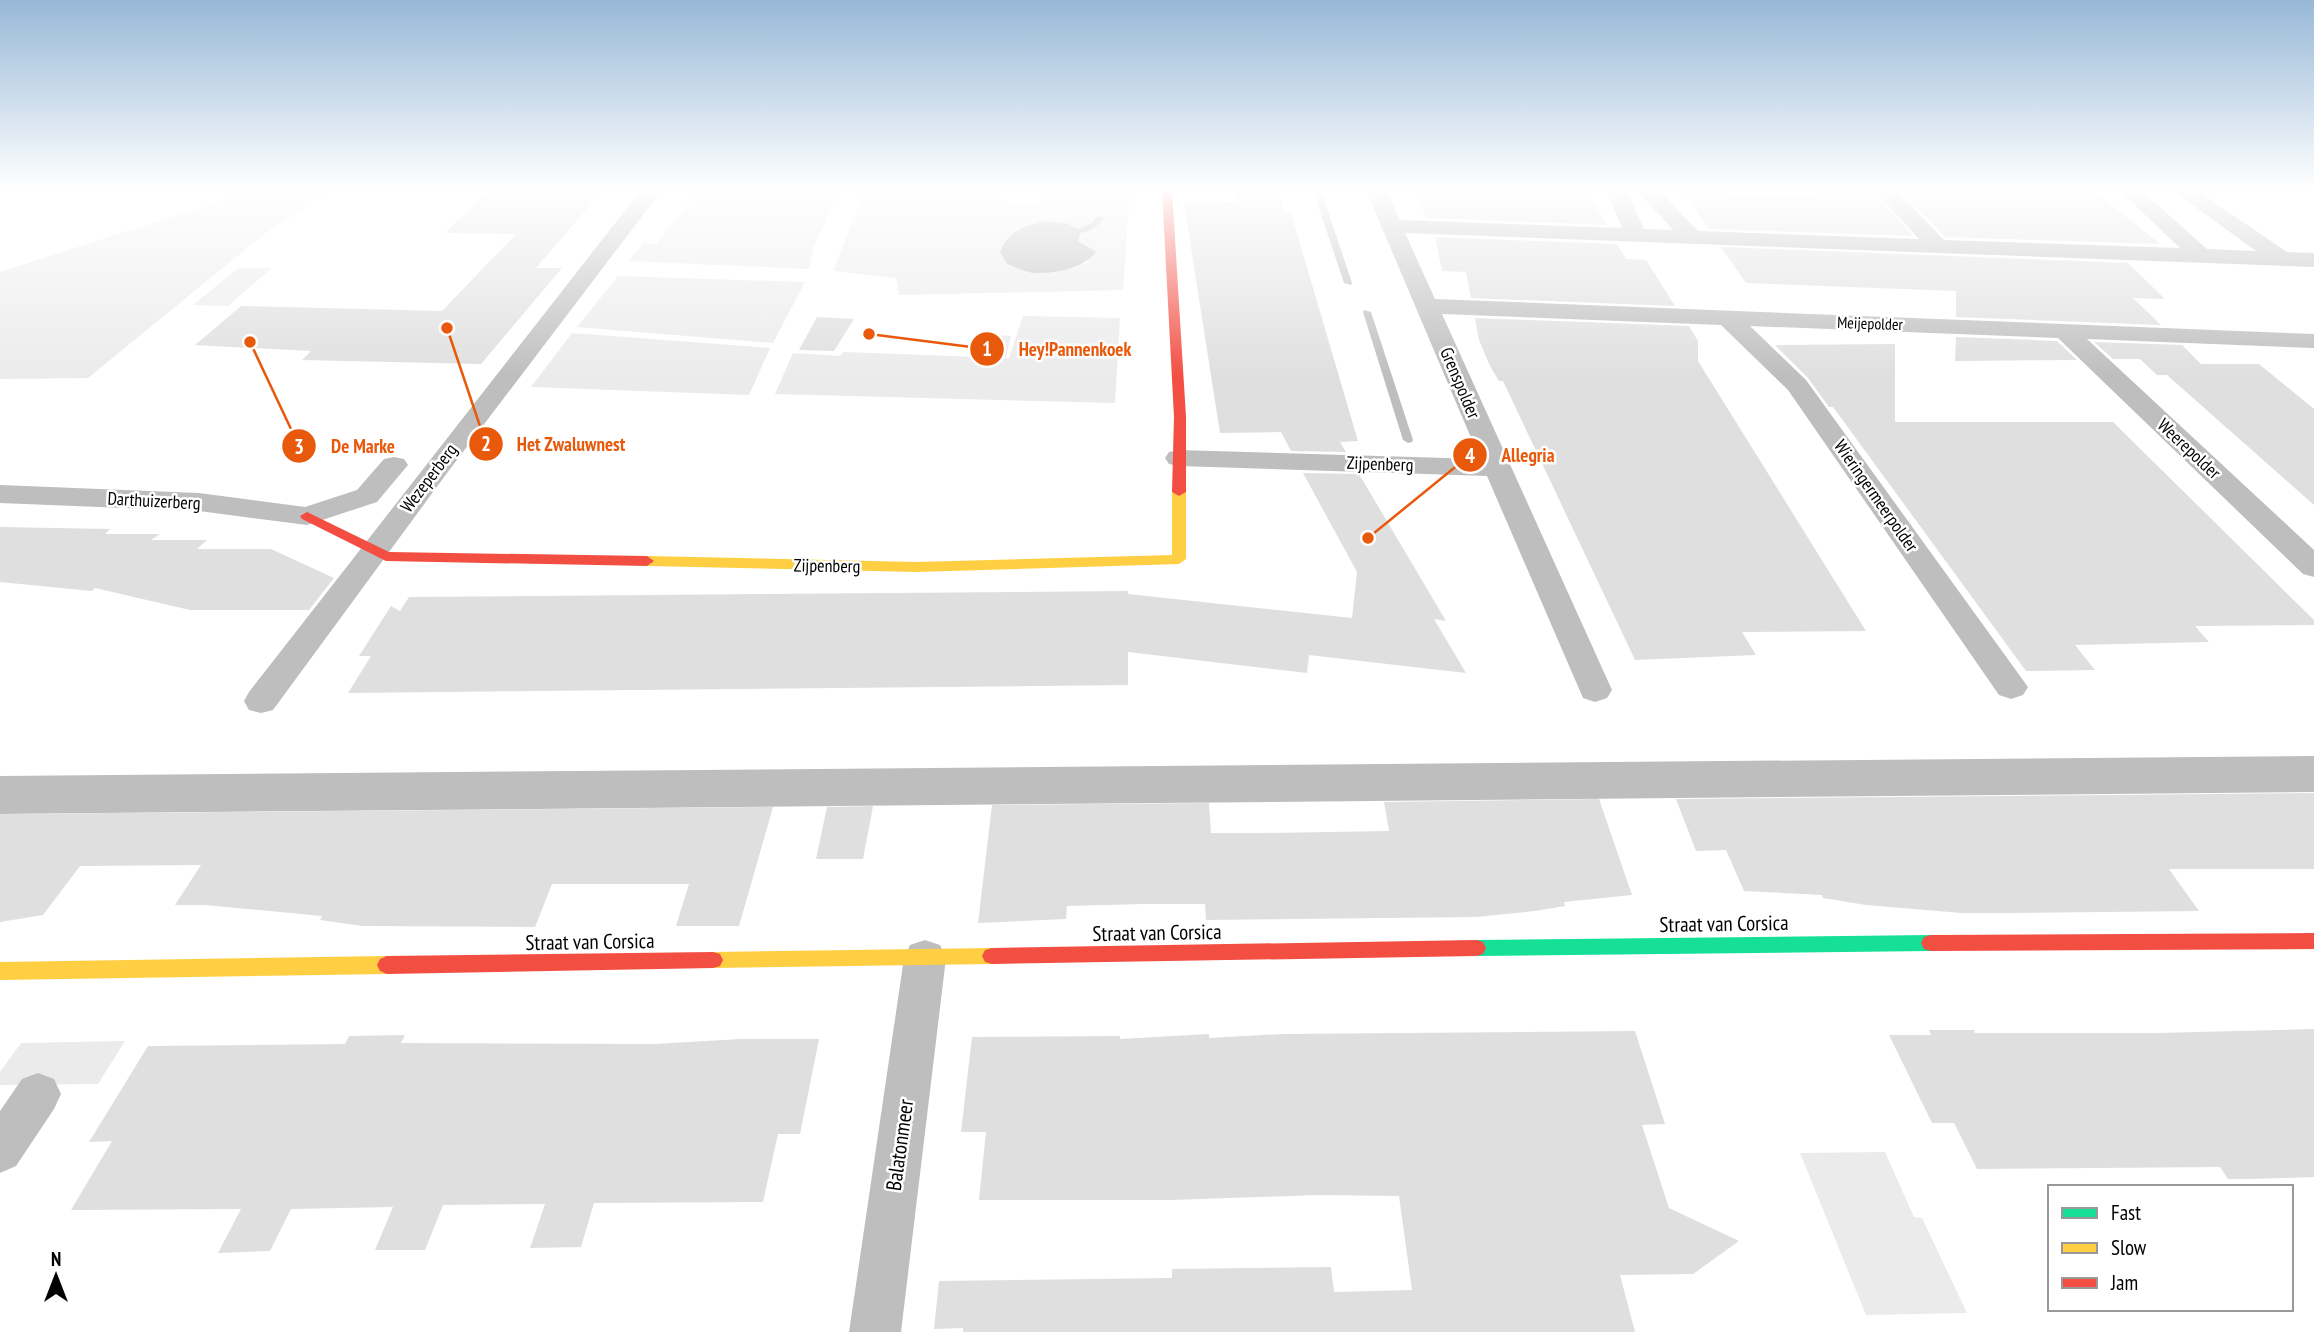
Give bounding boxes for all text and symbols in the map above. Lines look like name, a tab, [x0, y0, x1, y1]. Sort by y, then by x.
street label: Meijepolder	[1837, 312, 1904, 334]
callout: Hey!Pannenkoek	[970, 329, 1146, 369]
text: 1	[982, 335, 992, 362]
text: Hey!Pannenkoek	[1019, 337, 1132, 361]
street label: Grenspolder	[1435, 344, 1486, 422]
street label: Weerepolder	[2153, 413, 2226, 484]
callout: Het Zwaluwnest	[468, 424, 640, 464]
callout: De Marke	[282, 426, 409, 466]
text: 2	[481, 430, 491, 457]
text: Het Zwaluwnest	[517, 432, 626, 456]
text: 3	[294, 433, 304, 460]
text: De Marke	[331, 434, 395, 458]
callout: Allegria	[1452, 435, 1568, 475]
street label: Wieringermeerpolder	[1829, 435, 1924, 556]
street label: Wezeperberg	[395, 439, 462, 517]
text: 4	[1465, 442, 1475, 469]
text: Allegria	[1501, 443, 1555, 467]
street label: Zijpenberg	[1346, 451, 1414, 476]
street label: Darthuizerberg	[107, 487, 201, 514]
street label: Zijpenberg	[793, 553, 861, 578]
street label: Straat van Corsica	[1659, 909, 1789, 938]
street label: Straat van Corsica	[1092, 918, 1222, 947]
street label: Straat van Corsica	[525, 927, 655, 956]
street label: Balatonmeer	[880, 1097, 919, 1192]
legend	[2048, 1185, 2293, 1311]
text: Fast	[2111, 1199, 2141, 1226]
text: Slow	[2111, 1234, 2147, 1261]
north arrow	[21, 1241, 91, 1311]
text: N	[51, 1247, 61, 1271]
text: Jam	[2110, 1269, 2138, 1296]

